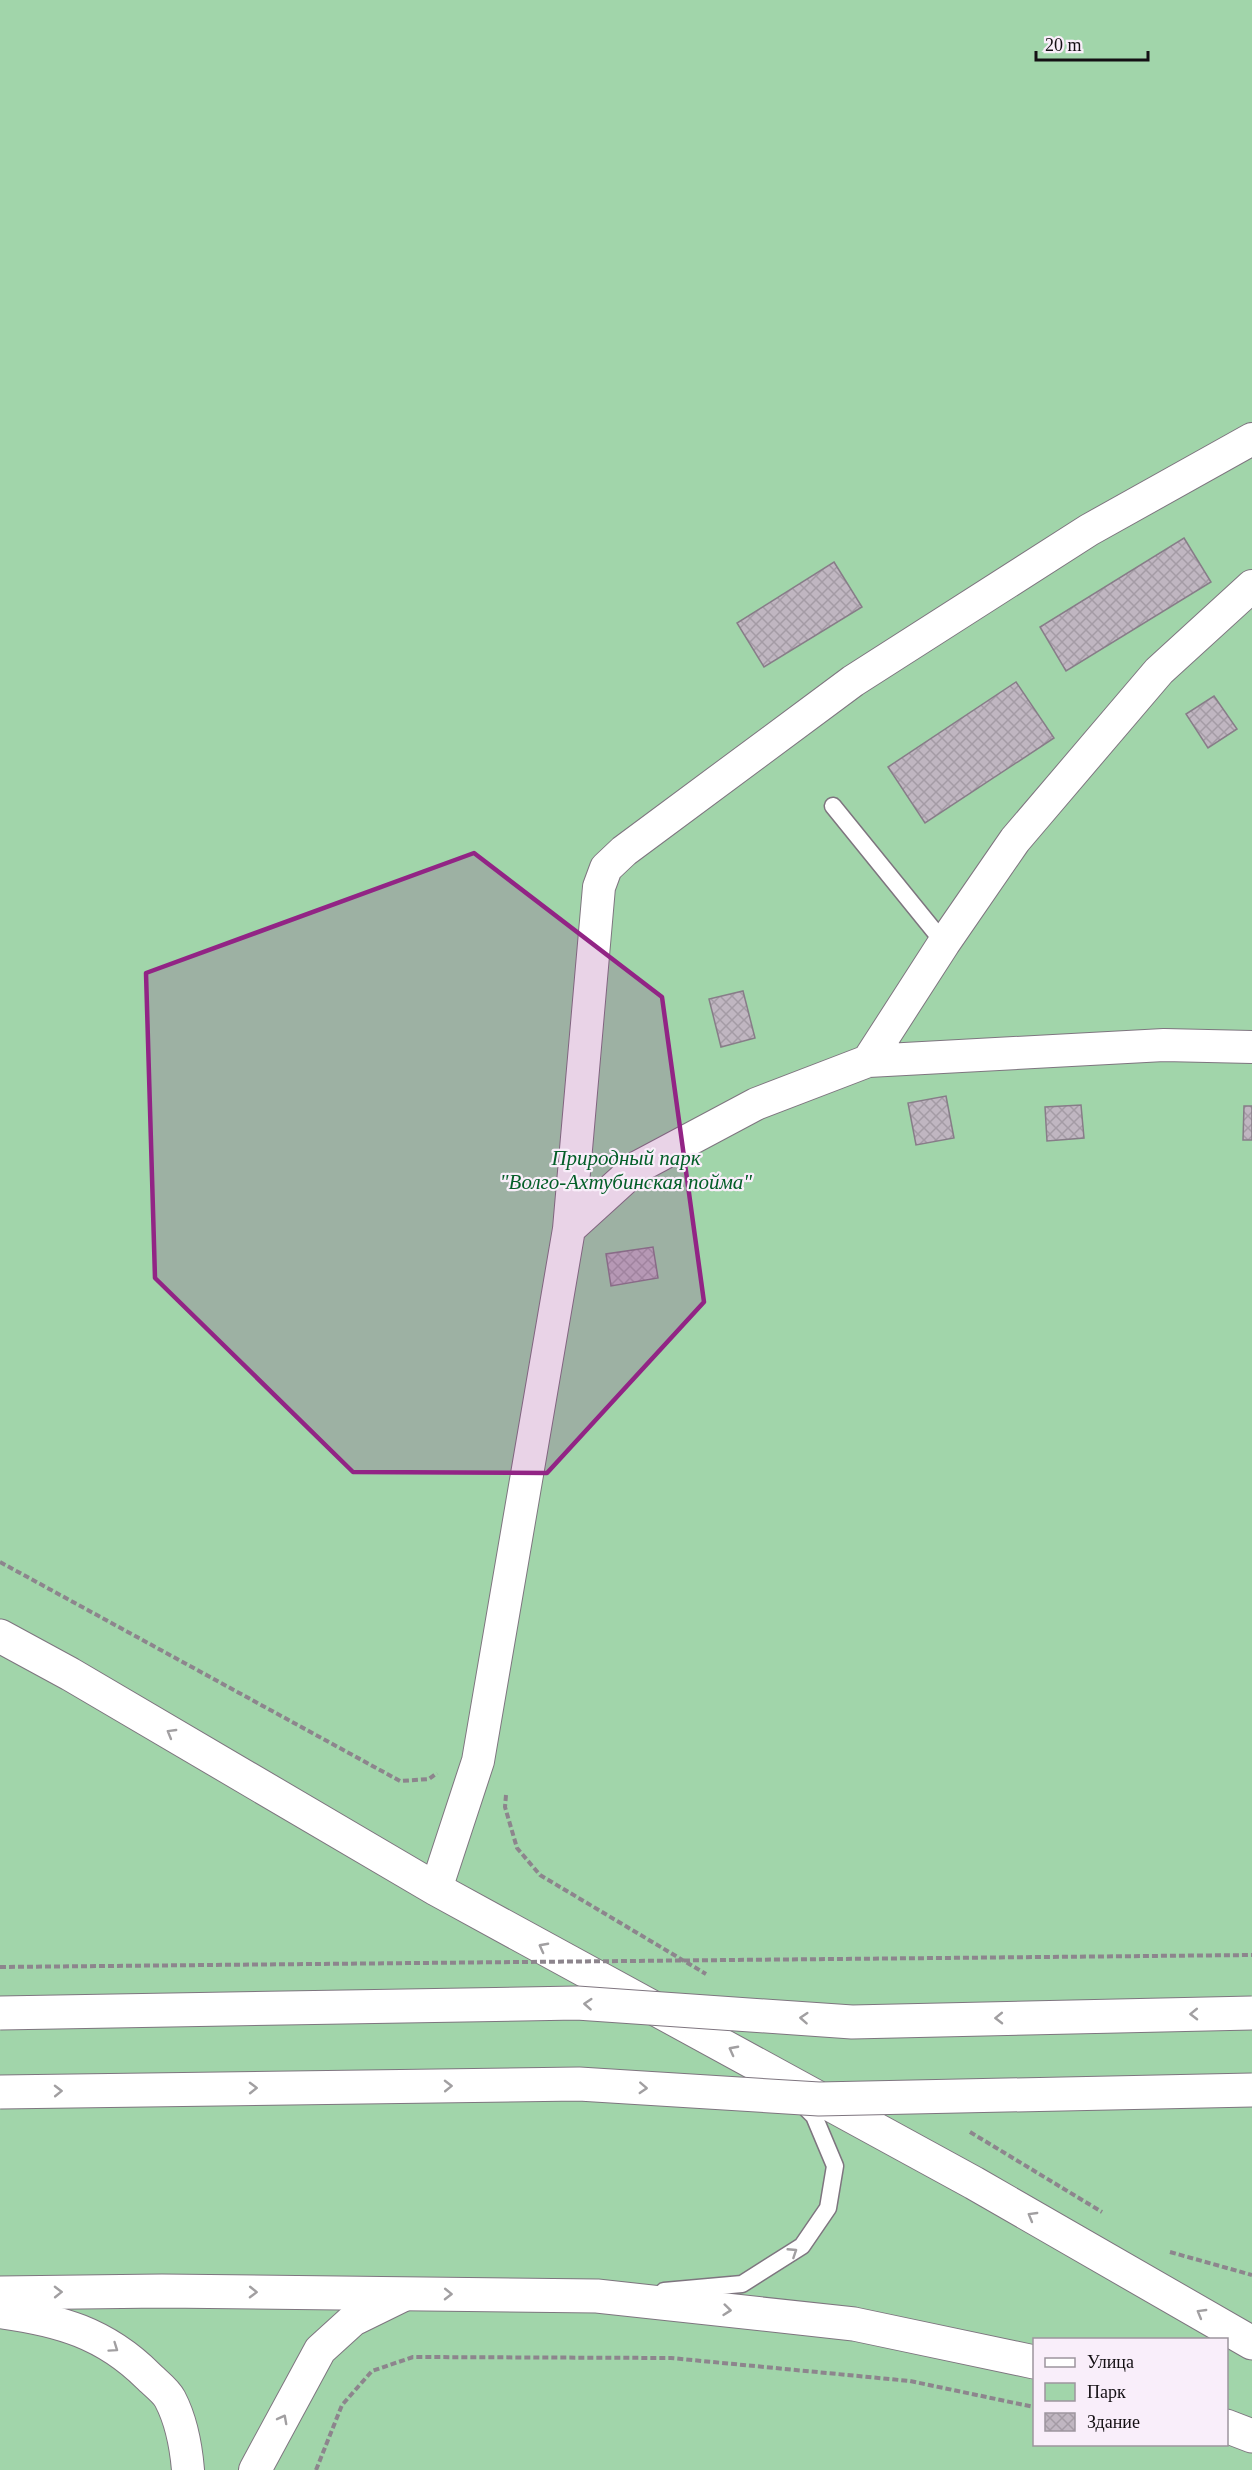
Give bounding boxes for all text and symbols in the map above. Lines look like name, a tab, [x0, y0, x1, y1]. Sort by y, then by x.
scale bar	[1036, 24, 1148, 62]
text: 20 m	[1045, 35, 1082, 55]
park label: Природный парк "Волго-Ахтубинская пойма"	[500, 1146, 752, 1194]
one-way arrow	[167, 1729, 177, 1740]
one-way arrow	[539, 1943, 550, 1954]
one-way arrow	[584, 1998, 593, 2011]
one-way arrow	[1189, 2008, 1198, 2020]
one-way arrow	[799, 2012, 808, 2025]
one-way arrow	[994, 2012, 1003, 2025]
one-way arrow	[729, 2046, 740, 2057]
one-way arrow	[444, 2080, 453, 2092]
one-way arrow	[639, 2081, 648, 2094]
one-way arrow	[249, 2082, 258, 2094]
one-way arrow	[54, 2085, 63, 2097]
one-way arrow	[1028, 2212, 1038, 2223]
one-way arrow	[787, 2247, 797, 2259]
one-way arrow	[54, 2286, 63, 2299]
one-way arrow	[249, 2286, 258, 2298]
one-way arrow	[444, 2288, 453, 2300]
one-way arrow	[722, 2303, 731, 2316]
one-way arrow	[1197, 2309, 1207, 2321]
legend	[1033, 2338, 1228, 2446]
one-way arrow	[108, 2341, 119, 2352]
text: Улица	[1087, 2352, 1134, 2372]
text: Парк	[1087, 2382, 1126, 2402]
text: Здание	[1087, 2412, 1140, 2432]
one-way arrow	[276, 2414, 287, 2425]

